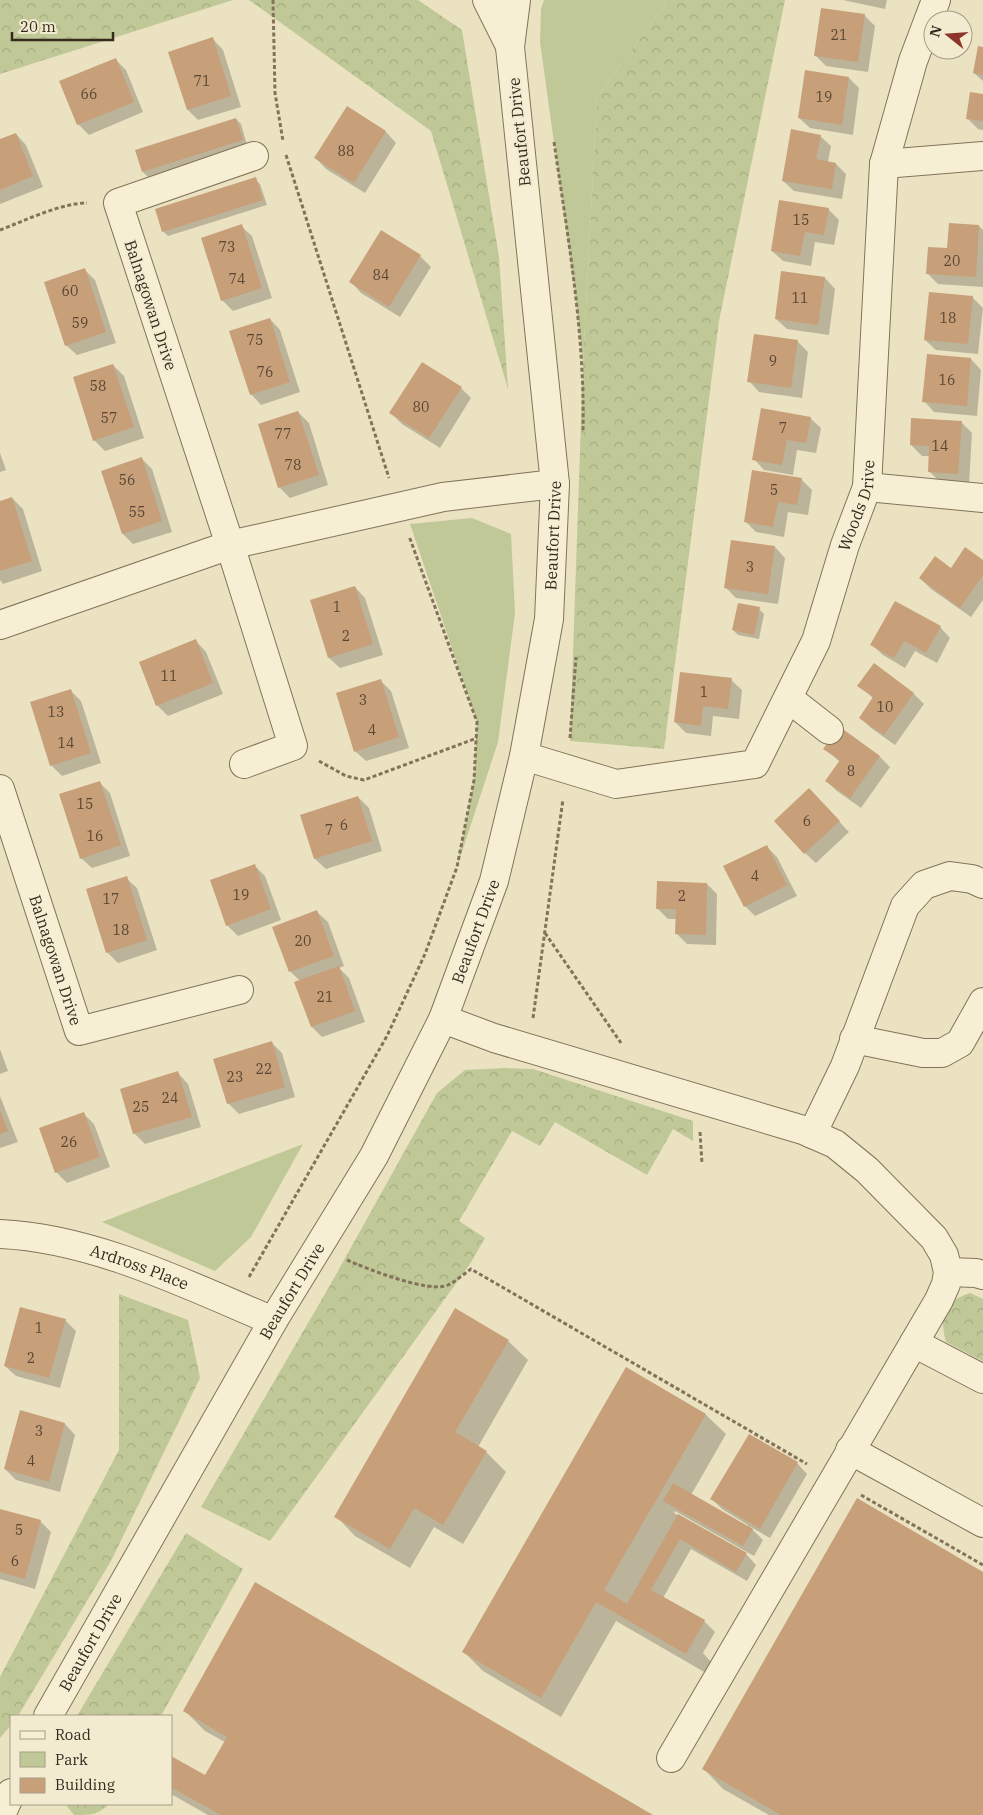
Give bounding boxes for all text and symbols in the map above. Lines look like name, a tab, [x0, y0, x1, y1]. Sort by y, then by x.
scale bar	[12, 10, 114, 42]
north arrow	[923, 10, 973, 60]
text: 20 m	[20, 17, 56, 36]
text: N	[925, 23, 946, 39]
house number: 21	[831, 26, 847, 44]
house number: 71	[194, 72, 210, 90]
street label: Beaufort Drive	[503, 77, 535, 187]
house number: 66	[81, 85, 97, 103]
house number: 19	[816, 88, 832, 106]
house number: 88	[338, 142, 354, 160]
house number: 15	[793, 211, 809, 229]
street label: Balnagowan Drive	[120, 237, 182, 373]
house number: 73	[219, 238, 235, 256]
house number: 20	[944, 252, 960, 270]
house number: 84	[373, 266, 389, 284]
house number: 74	[229, 270, 245, 288]
house number: 60	[62, 282, 78, 300]
house number: 11	[792, 289, 808, 307]
house number: 18	[940, 309, 956, 327]
house number: 59	[72, 314, 88, 332]
house number: 75	[247, 331, 263, 349]
house number: 9	[769, 352, 777, 370]
house number: 76	[257, 363, 273, 381]
house number: 16	[939, 371, 955, 389]
house number: 58	[90, 377, 106, 395]
house number: 80	[413, 398, 429, 416]
house number: 57	[101, 409, 117, 427]
house number: 7	[779, 419, 787, 437]
house number: 77	[275, 425, 291, 443]
house number: 14	[932, 437, 948, 455]
house number: 78	[285, 456, 301, 474]
street label: Woods Drive	[834, 459, 878, 554]
house number: 56	[119, 471, 135, 489]
street label: Beaufort Drive	[540, 480, 565, 591]
house number: 5	[770, 481, 778, 499]
house number: 55	[129, 503, 145, 521]
house number: 3	[746, 558, 754, 576]
house number: 1	[333, 598, 341, 616]
house number: 2	[342, 627, 350, 645]
house number: 11	[161, 667, 177, 685]
house number: 1	[700, 683, 708, 701]
house number: 3	[359, 691, 367, 709]
house number: 10	[877, 698, 893, 716]
house number: 13	[48, 703, 64, 721]
house number: 4	[368, 721, 376, 739]
house number: 14	[58, 734, 74, 752]
house number: 8	[847, 762, 855, 780]
house number: 15	[77, 795, 93, 813]
house number: 6	[803, 812, 811, 830]
house number: 6	[340, 816, 348, 834]
house number: 7	[325, 821, 333, 839]
house number: 16	[87, 827, 103, 845]
house number: 4	[751, 867, 759, 885]
street label: Beaufort Drive	[447, 876, 504, 986]
house number: 19	[233, 886, 249, 904]
house number: 2	[678, 887, 686, 905]
house number: 17	[103, 890, 119, 908]
street label: Balnagowan Drive	[25, 892, 86, 1028]
house number: 18	[113, 921, 129, 939]
house number: 20	[295, 932, 311, 950]
house number: 21	[317, 988, 333, 1006]
house number: 22	[256, 1060, 272, 1078]
house number: 23	[227, 1068, 243, 1086]
house number: 24	[162, 1089, 178, 1107]
house number: 25	[133, 1098, 149, 1116]
house number: 26	[61, 1133, 77, 1151]
street label: Beaufort Drive	[255, 1239, 329, 1343]
street label: Ardross Place	[88, 1240, 192, 1294]
house number: 1	[35, 1319, 43, 1337]
house number: 2	[27, 1349, 35, 1367]
house number: 3	[35, 1422, 43, 1440]
house number: 4	[27, 1452, 35, 1470]
house number: 5	[15, 1521, 23, 1539]
house number: 6	[11, 1552, 19, 1570]
street label: Beaufort Drive	[54, 1590, 126, 1695]
legend	[10, 1715, 172, 1805]
text: Road	[55, 1725, 91, 1744]
text: Park	[55, 1750, 88, 1769]
text: Building	[55, 1775, 115, 1794]

